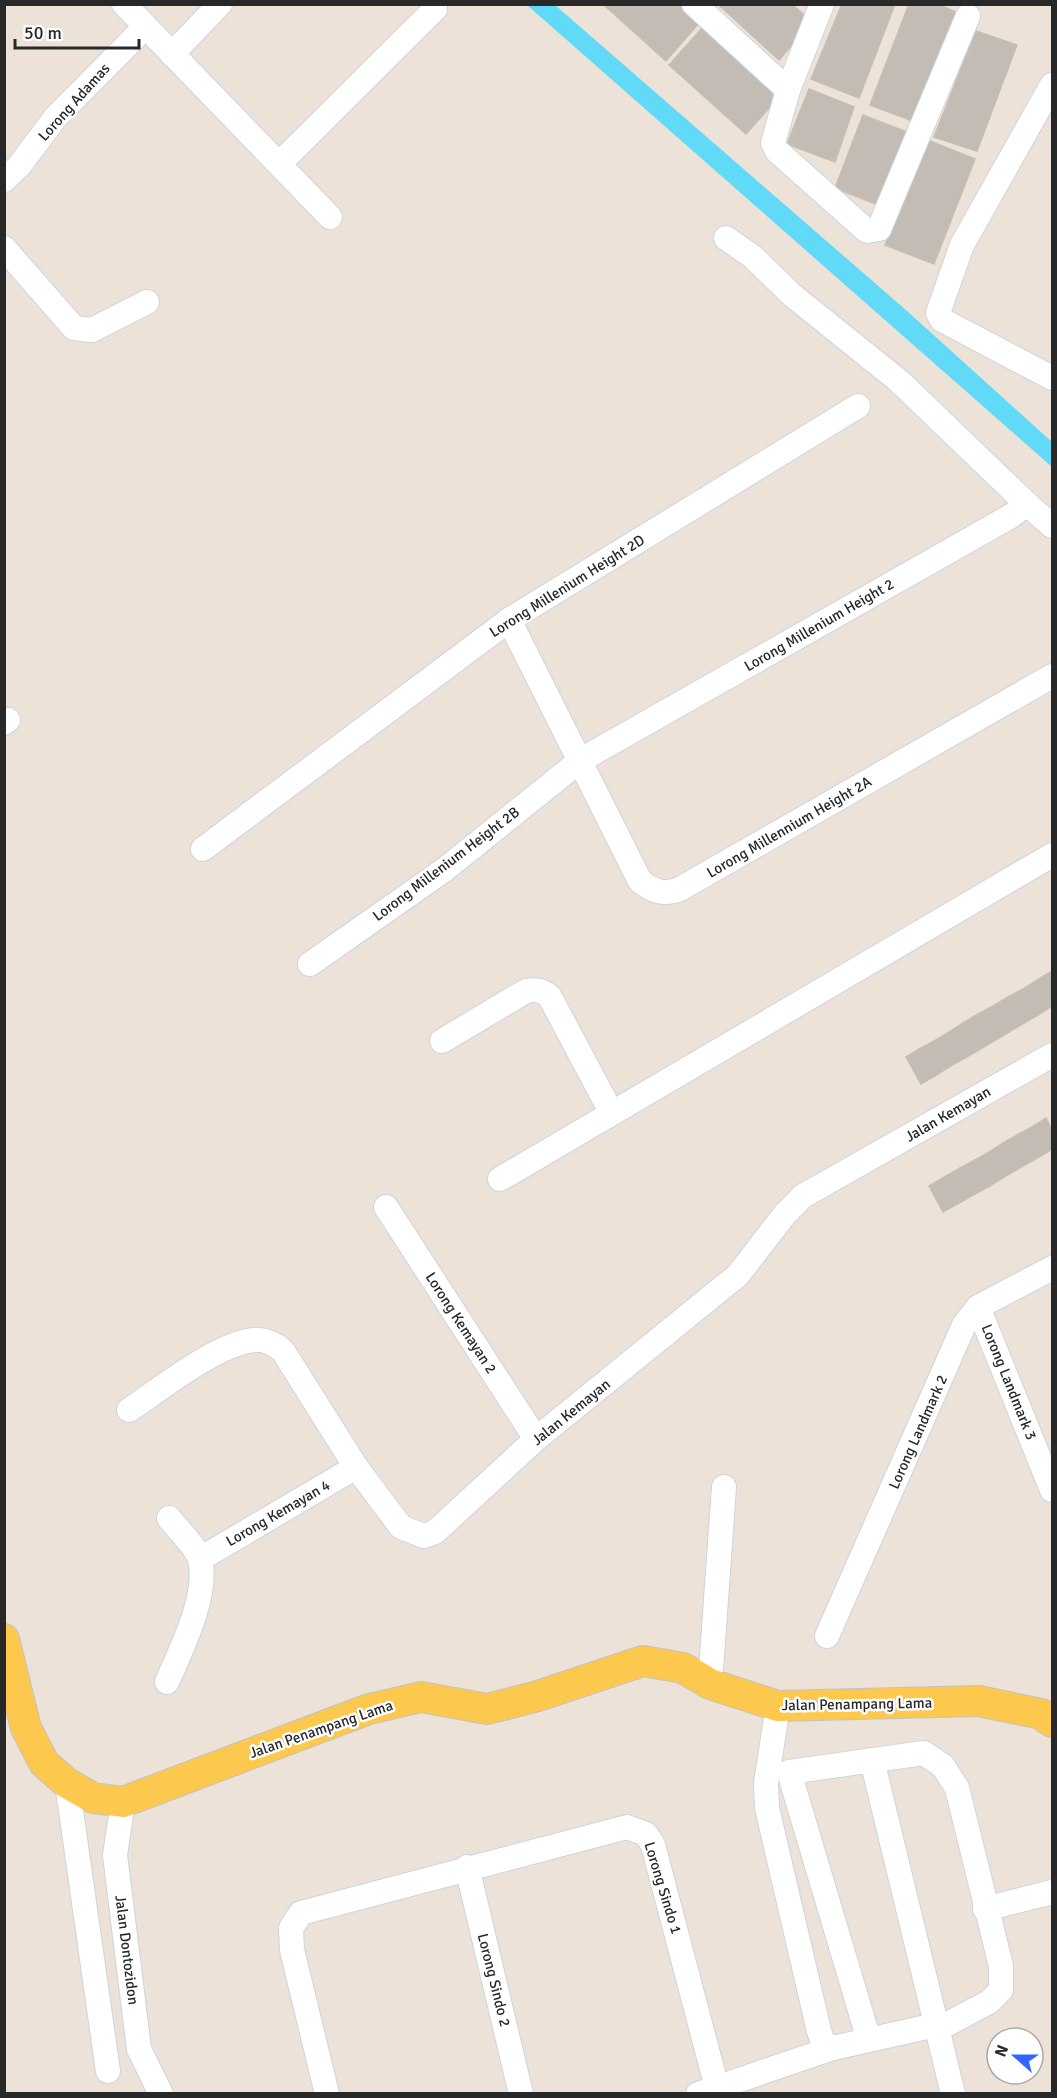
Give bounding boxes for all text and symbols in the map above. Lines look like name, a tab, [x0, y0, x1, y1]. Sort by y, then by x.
scale bar	[15, 12, 140, 50]
text: 50 m	[24, 22, 62, 44]
street label: Lorong Adamas	[34, 59, 114, 145]
street label: Lorong Millenium Height 2D	[486, 531, 648, 641]
street label: Lorong Millenium Height 2	[741, 575, 897, 675]
street label: Lorong Millennium Height 2A	[703, 772, 875, 882]
street label: Lorong Millenium Height 2B	[369, 803, 523, 925]
street label: Jalan Kemayan	[902, 1082, 994, 1146]
street label: Lorong Kemayan 2	[422, 1269, 500, 1377]
street label: Lorong Landmark 3	[978, 1322, 1040, 1442]
street label: Lorong Landmark 2	[885, 1372, 951, 1492]
street label: Jalan Kemayan	[528, 1375, 614, 1449]
street label: Lorong Kemayan 4	[223, 1476, 333, 1550]
street label: Jalan Penampang Lama	[782, 1694, 932, 1714]
street label: Jalan Penampang Lama	[247, 1696, 395, 1762]
street label: Lorong Sindo 1	[640, 1840, 686, 1936]
street label: Jalan Dontozidon	[111, 1894, 143, 2006]
street label: Lorong Sindo 2	[474, 1932, 514, 2028]
north arrow	[985, 2026, 1045, 2086]
text: N	[991, 2042, 1013, 2060]

